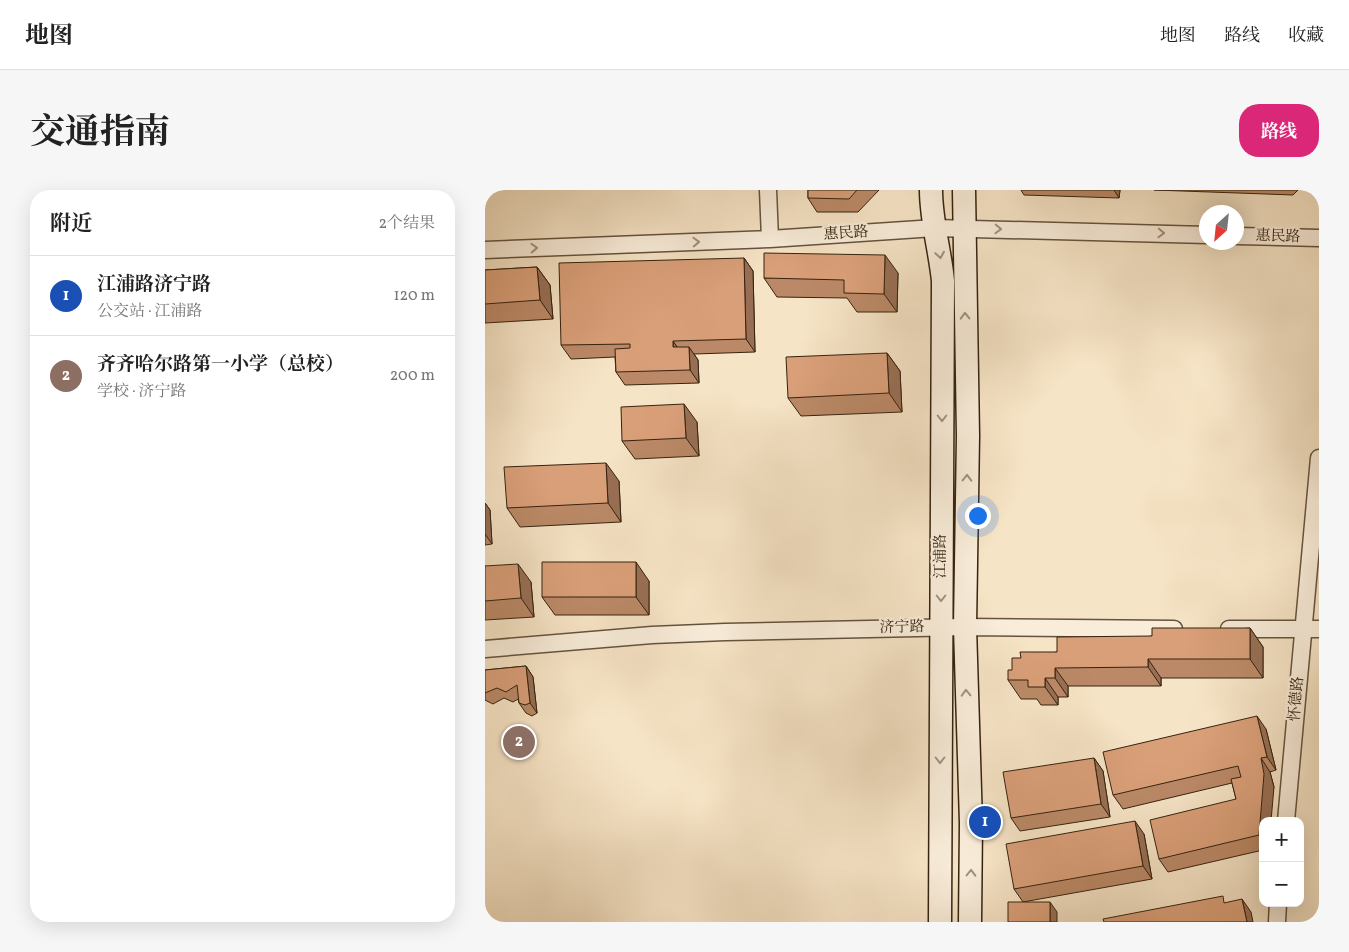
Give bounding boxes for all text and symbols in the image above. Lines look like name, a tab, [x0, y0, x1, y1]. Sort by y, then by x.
text: 地图	[25, 20, 73, 54]
text: 地图	[1160, 24, 1196, 49]
text: 路线	[1224, 24, 1260, 49]
text: 收藏	[1288, 24, 1324, 49]
button: 路线	[1239, 104, 1319, 157]
text: 交通指南	[30, 110, 170, 158]
north arrow	[1199, 205, 1244, 250]
text: 附近	[50, 210, 92, 239]
text: 2个结果	[378, 213, 435, 235]
street label: 惠民路	[823, 222, 869, 246]
one-way arrow	[994, 223, 1002, 234]
street label: 惠民路	[1255, 226, 1301, 248]
one-way arrow	[1157, 228, 1165, 239]
one-way arrow	[692, 236, 700, 247]
one-way arrow	[530, 243, 538, 253]
one-way arrow	[934, 252, 945, 260]
text: 江浦路济宁路	[97, 272, 211, 298]
text: 1	[63, 285, 69, 307]
text: 120 m	[393, 285, 435, 307]
text: 公交站 · 江浦路	[97, 301, 203, 323]
one-way arrow	[960, 312, 971, 320]
text: 齐齐哈尔路第一小学（总校）	[97, 352, 344, 378]
text: 2	[62, 365, 70, 387]
text: 200 m	[390, 365, 435, 387]
text: 学校 · 济宁路	[97, 381, 187, 403]
one-way arrow	[937, 414, 947, 422]
one-way arrow	[962, 474, 972, 482]
your location	[965, 503, 991, 529]
street label: 江浦路	[931, 533, 952, 579]
one-way arrow	[936, 594, 946, 602]
street label: 济宁路	[879, 617, 925, 639]
street label: 怀德路	[1285, 676, 1309, 722]
one-way arrow	[960, 689, 971, 697]
pin: 2	[503, 723, 535, 761]
one-way arrow	[935, 757, 945, 765]
pin: 1	[969, 803, 1001, 841]
map controls	[1259, 817, 1304, 907]
button: +	[1259, 817, 1304, 862]
button: −	[1259, 862, 1304, 907]
one-way arrow	[965, 869, 976, 877]

